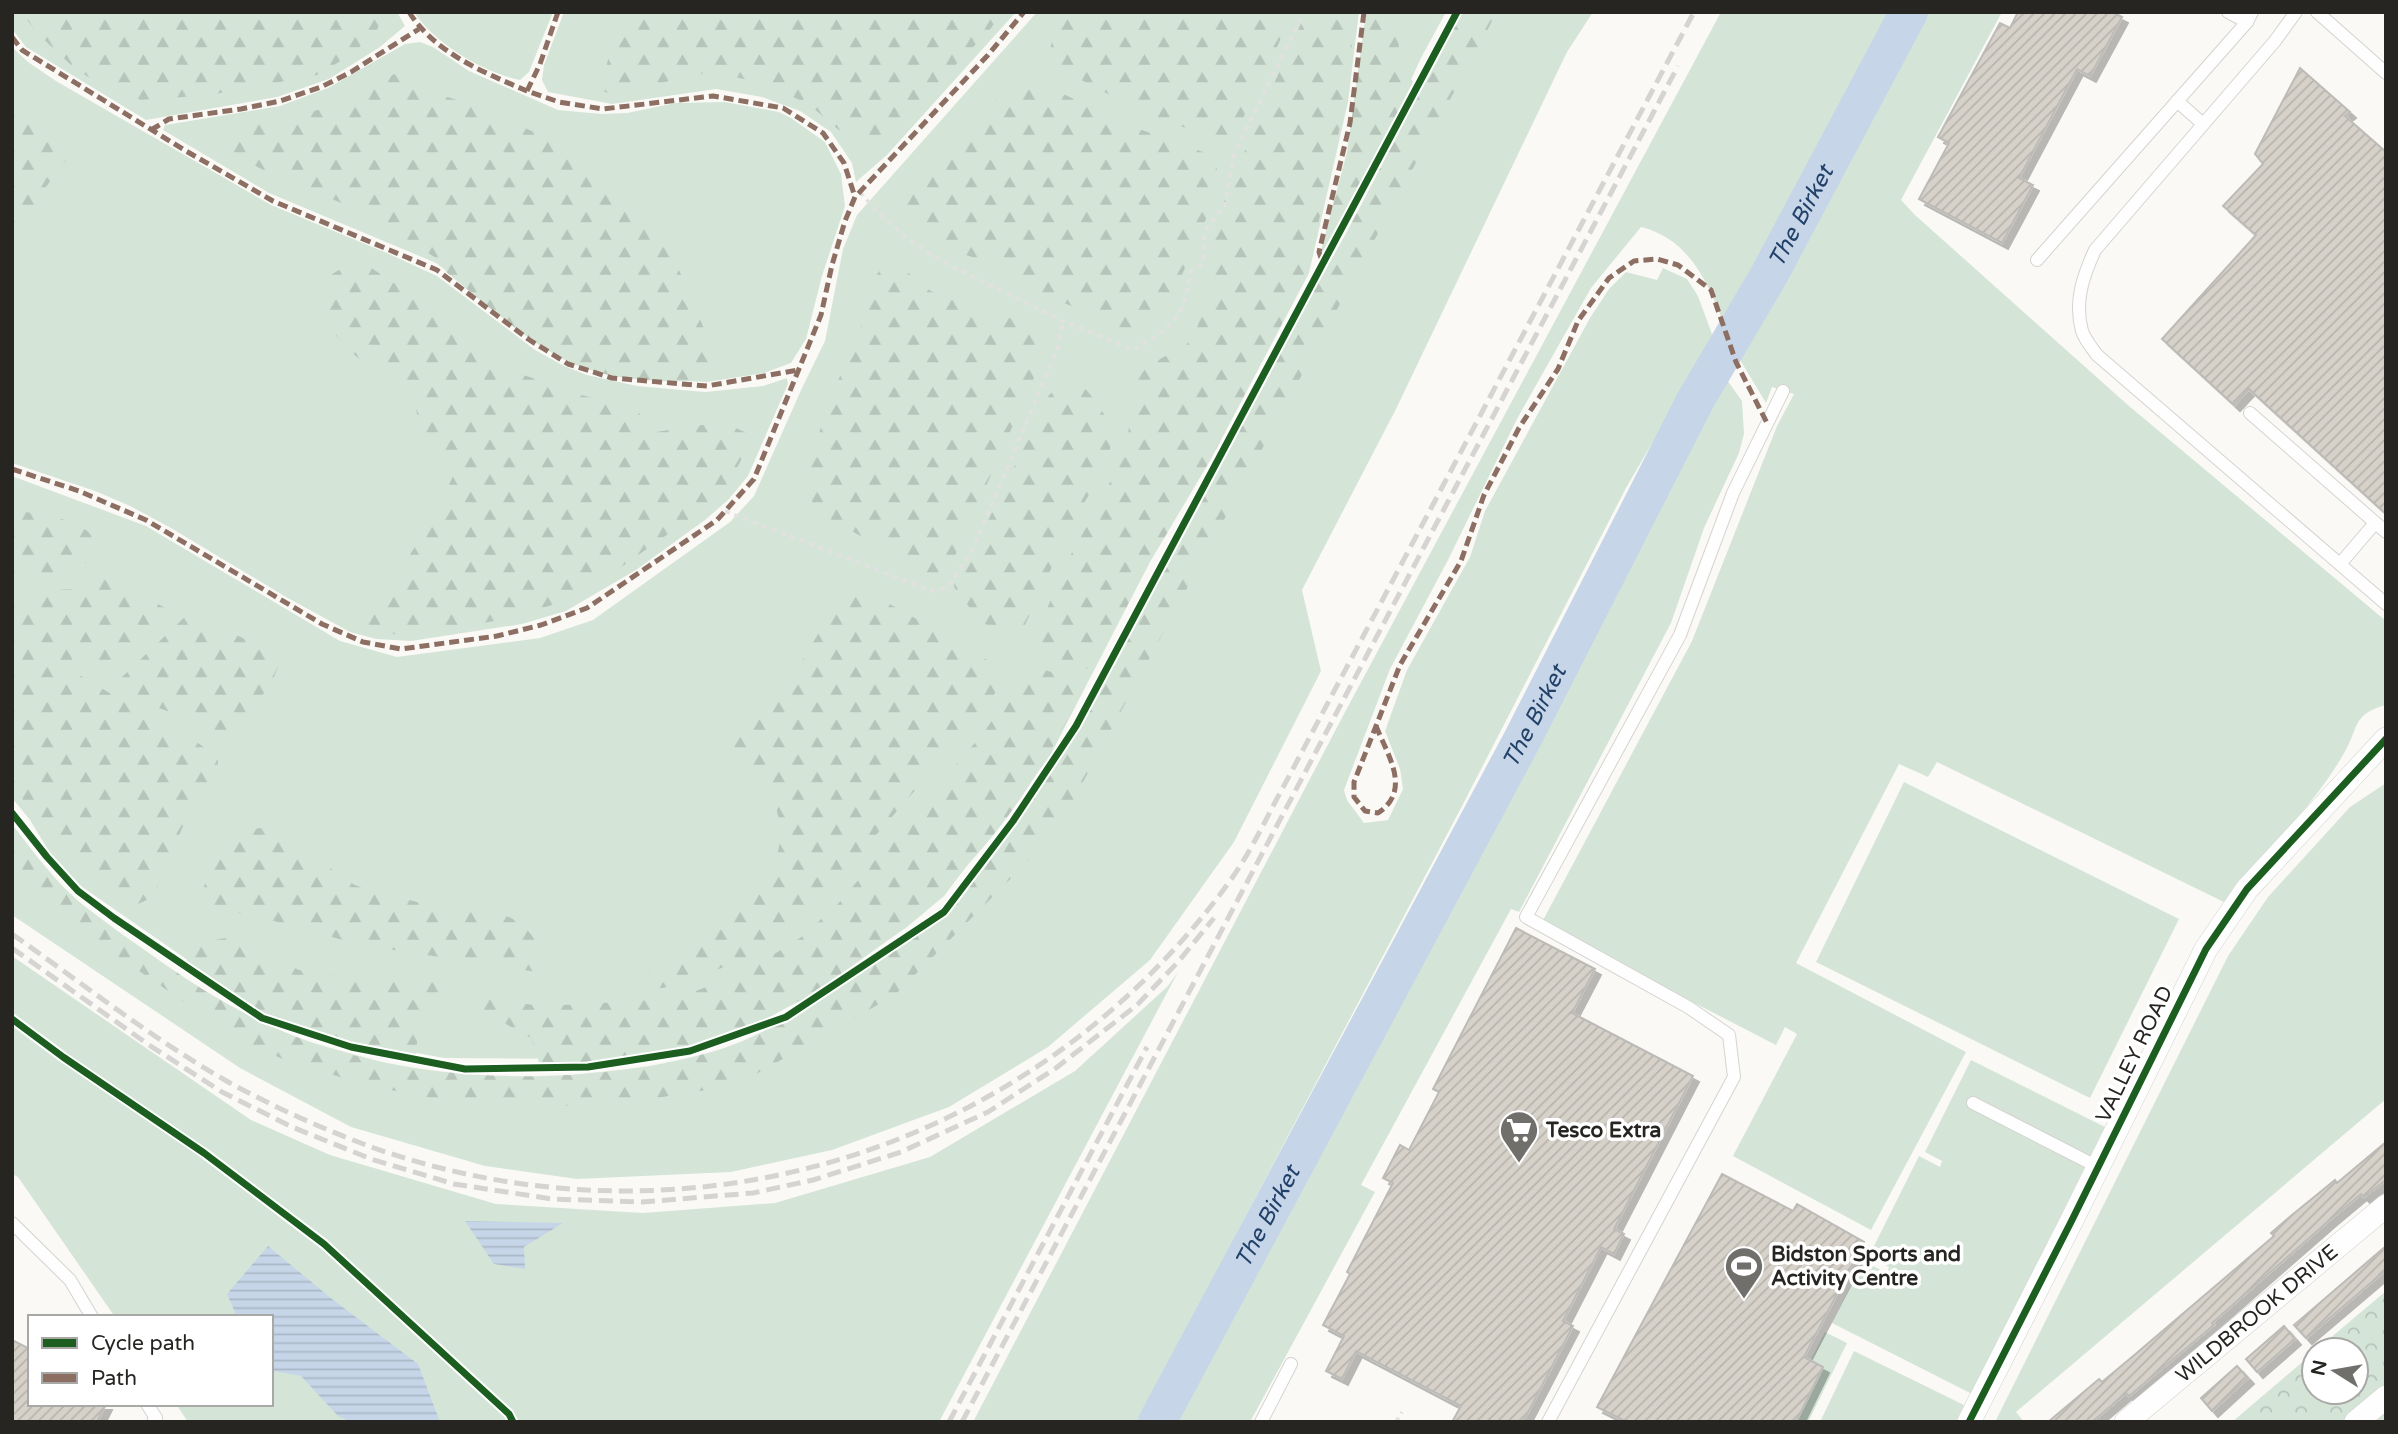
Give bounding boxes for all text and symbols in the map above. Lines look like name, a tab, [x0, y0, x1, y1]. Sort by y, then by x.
water label: The Birket	[1763, 159, 1841, 272]
water label: The Birket	[1497, 659, 1574, 773]
street label: VALLEY ROAD	[2091, 982, 2178, 1127]
supermarket icon: Tesco Extra	[1498, 1109, 1540, 1164]
place label: Tesco Extra	[1545, 1118, 1661, 1143]
water label: The Birket	[1229, 1159, 1307, 1273]
street label: WILDBROOK DRIVE	[2171, 1239, 2343, 1388]
place label: Bidston Sports and Activity Centre	[1771, 1242, 1961, 1291]
sports icon: Bidston Sports and Activity Centre	[1723, 1245, 1765, 1300]
legend	[28, 1315, 273, 1406]
text: Cycle path	[91, 1331, 195, 1356]
north arrow	[2300, 1336, 2370, 1406]
text: N	[2307, 1358, 2332, 1378]
text: Path	[91, 1366, 137, 1391]

